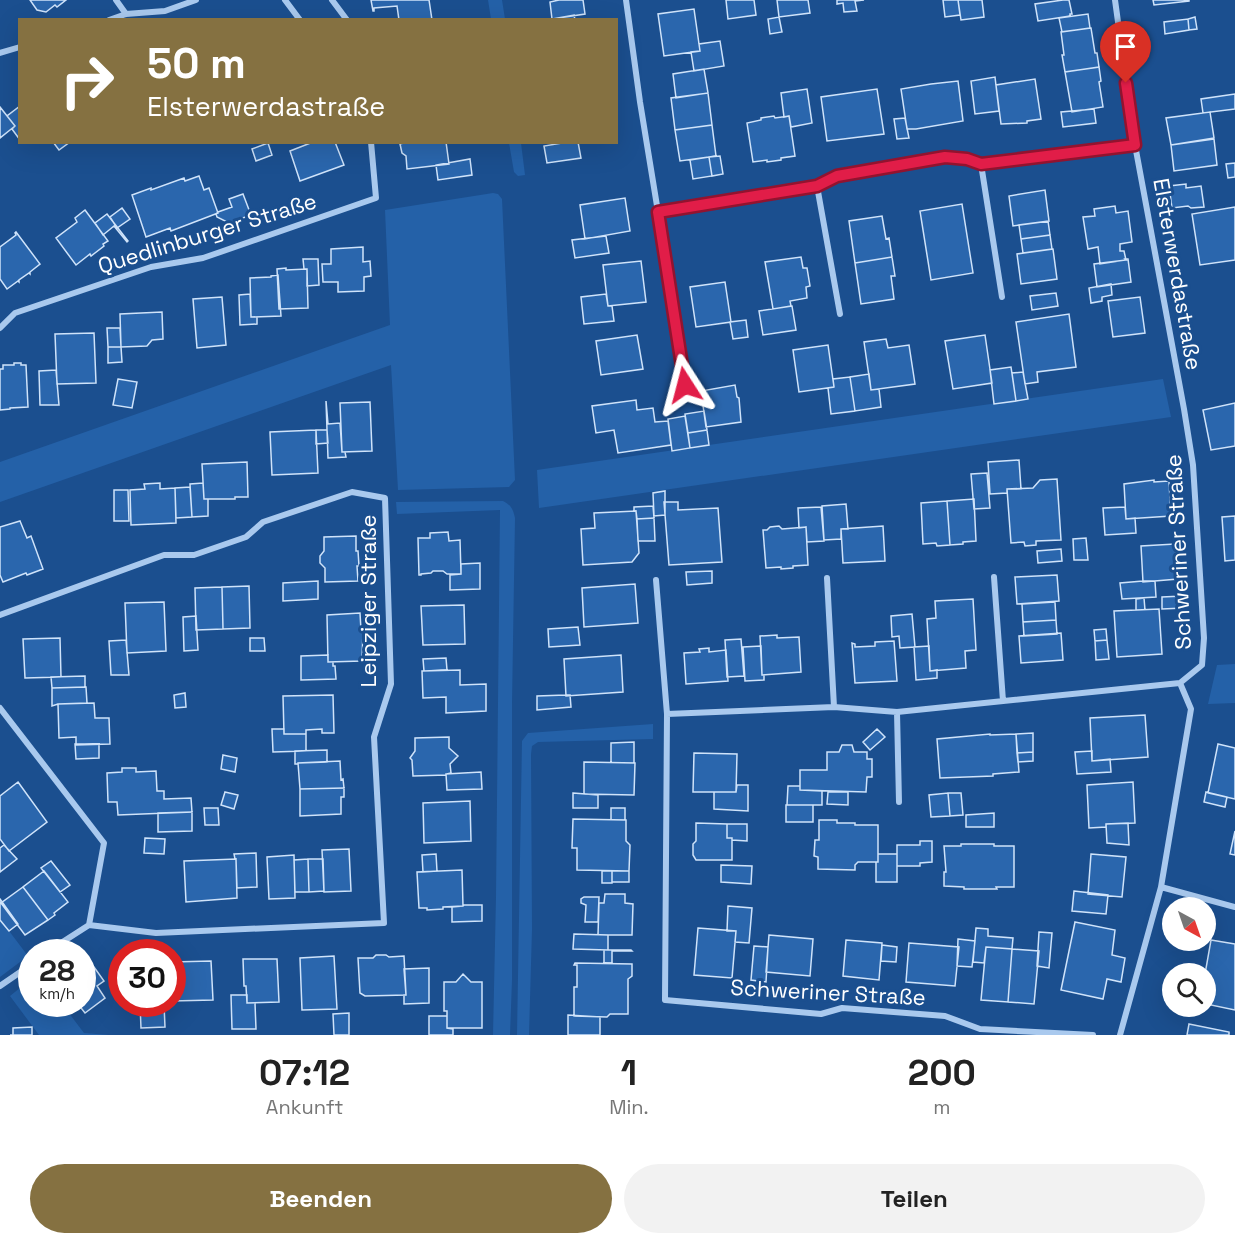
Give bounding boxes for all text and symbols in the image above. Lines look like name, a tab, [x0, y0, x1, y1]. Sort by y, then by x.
pin	[1100, 21, 1151, 83]
icon: arrive	[1109, 30, 1142, 63]
text: 50 m	[147, 37, 246, 90]
icon: right	[48, 42, 126, 120]
text: Elsterwerdastraße	[147, 89, 385, 124]
street label: Elsterwerdastraße	[1147, 176, 1209, 372]
street label: Quedlinburger Straße	[94, 186, 320, 280]
position arrow	[653, 353, 717, 417]
street label: Schweriner Straße	[1159, 454, 1197, 650]
street label: Leipziger Straße	[354, 514, 382, 688]
north arrow	[1162, 897, 1216, 951]
map controls	[1162, 897, 1216, 1017]
speed limit sign: 30	[108, 939, 186, 1017]
text: 28	[39, 951, 75, 990]
button: search	[1162, 963, 1216, 1017]
street label: Schweriner Straße	[730, 973, 926, 1011]
text: km/h	[39, 984, 75, 1003]
text: 07:12	[259, 1050, 350, 1096]
text: 1	[621, 1050, 637, 1096]
text: 200	[908, 1050, 976, 1096]
text: Ankunft	[266, 1094, 343, 1120]
text: Min.	[609, 1094, 649, 1120]
text: m	[933, 1094, 950, 1120]
button: Beenden	[30, 1164, 612, 1233]
button: Teilen	[624, 1164, 1205, 1233]

